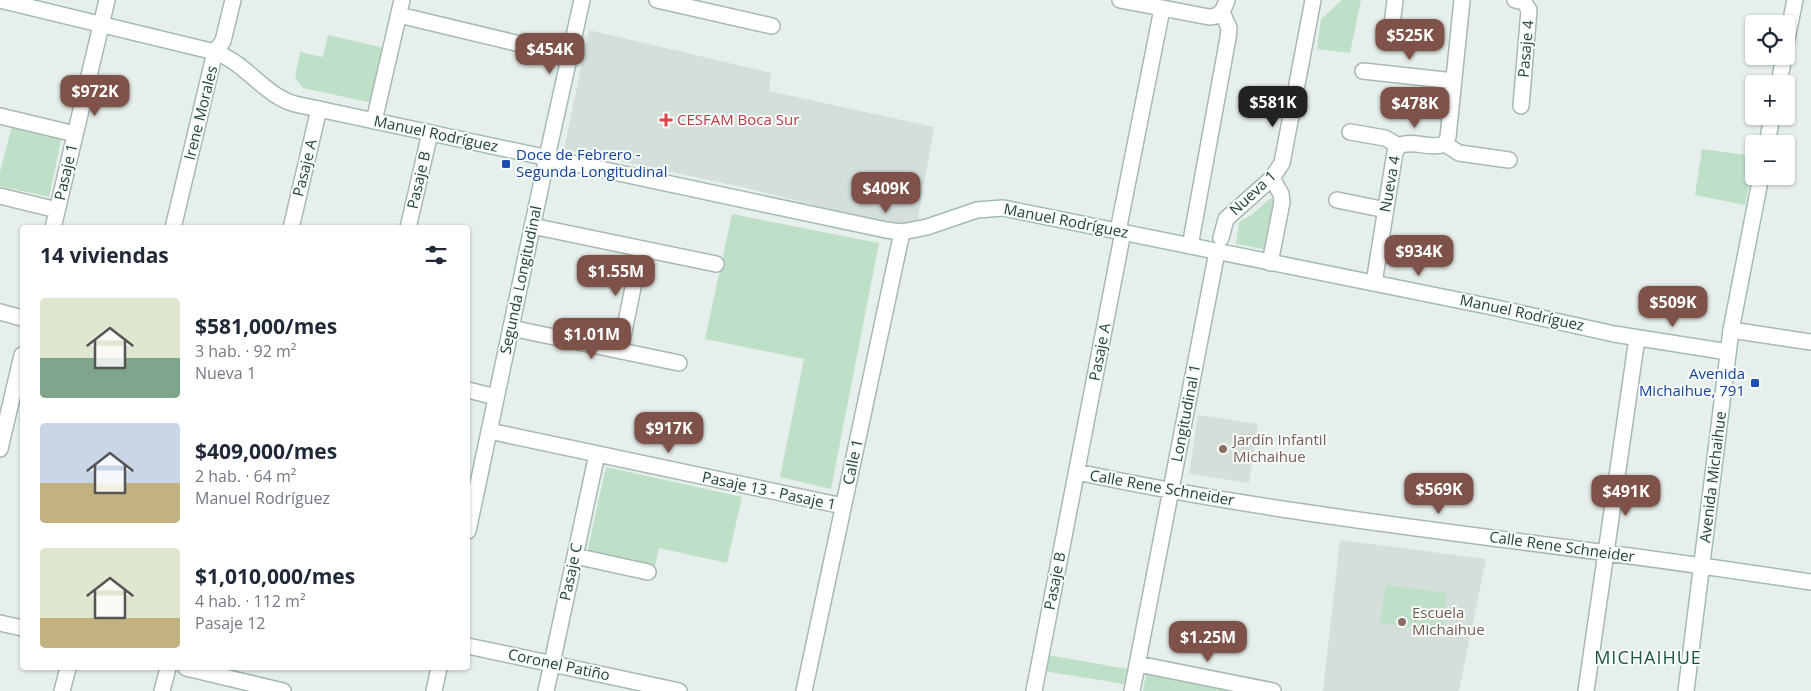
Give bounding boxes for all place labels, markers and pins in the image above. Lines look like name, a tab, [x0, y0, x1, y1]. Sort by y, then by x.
pin: $525K	[1375, 18, 1445, 61]
pin: $454K	[515, 32, 585, 75]
pin: $972K	[60, 74, 130, 117]
pin: $581K	[1238, 86, 1308, 128]
pin: $478K	[1380, 86, 1450, 129]
place label: CESFAM Boca Sur	[677, 109, 799, 129]
marker: CESFAM Boca Sur	[659, 113, 673, 127]
place label: Doce de Febrero - Segunda Longitudinal	[516, 144, 667, 181]
marker: Doce de Febrero - Segunda Longitudinal	[500, 158, 512, 170]
pin: $409K	[851, 172, 921, 214]
pin: $934K	[1384, 234, 1454, 277]
pin: $1.55M	[575, 254, 657, 297]
pin: $509K	[1638, 286, 1708, 328]
pin: $1.01M	[551, 318, 633, 360]
place label: Avenida Michaihue, 791	[1639, 363, 1745, 400]
marker: Avenida Michaihue, 791	[1749, 377, 1761, 389]
pin: $917K	[634, 412, 704, 454]
place label: Jardín Infantil Michaihue	[1231, 429, 1326, 466]
marker: Jardín Infantil Michaihue	[1217, 443, 1229, 455]
pin: $569K	[1404, 472, 1474, 515]
pin: $491K	[1591, 474, 1661, 517]
place label: Escuela Michaihue	[1412, 602, 1485, 639]
marker: Escuela Michaihue	[1396, 616, 1408, 628]
pin: $1.25M	[1167, 620, 1249, 663]

